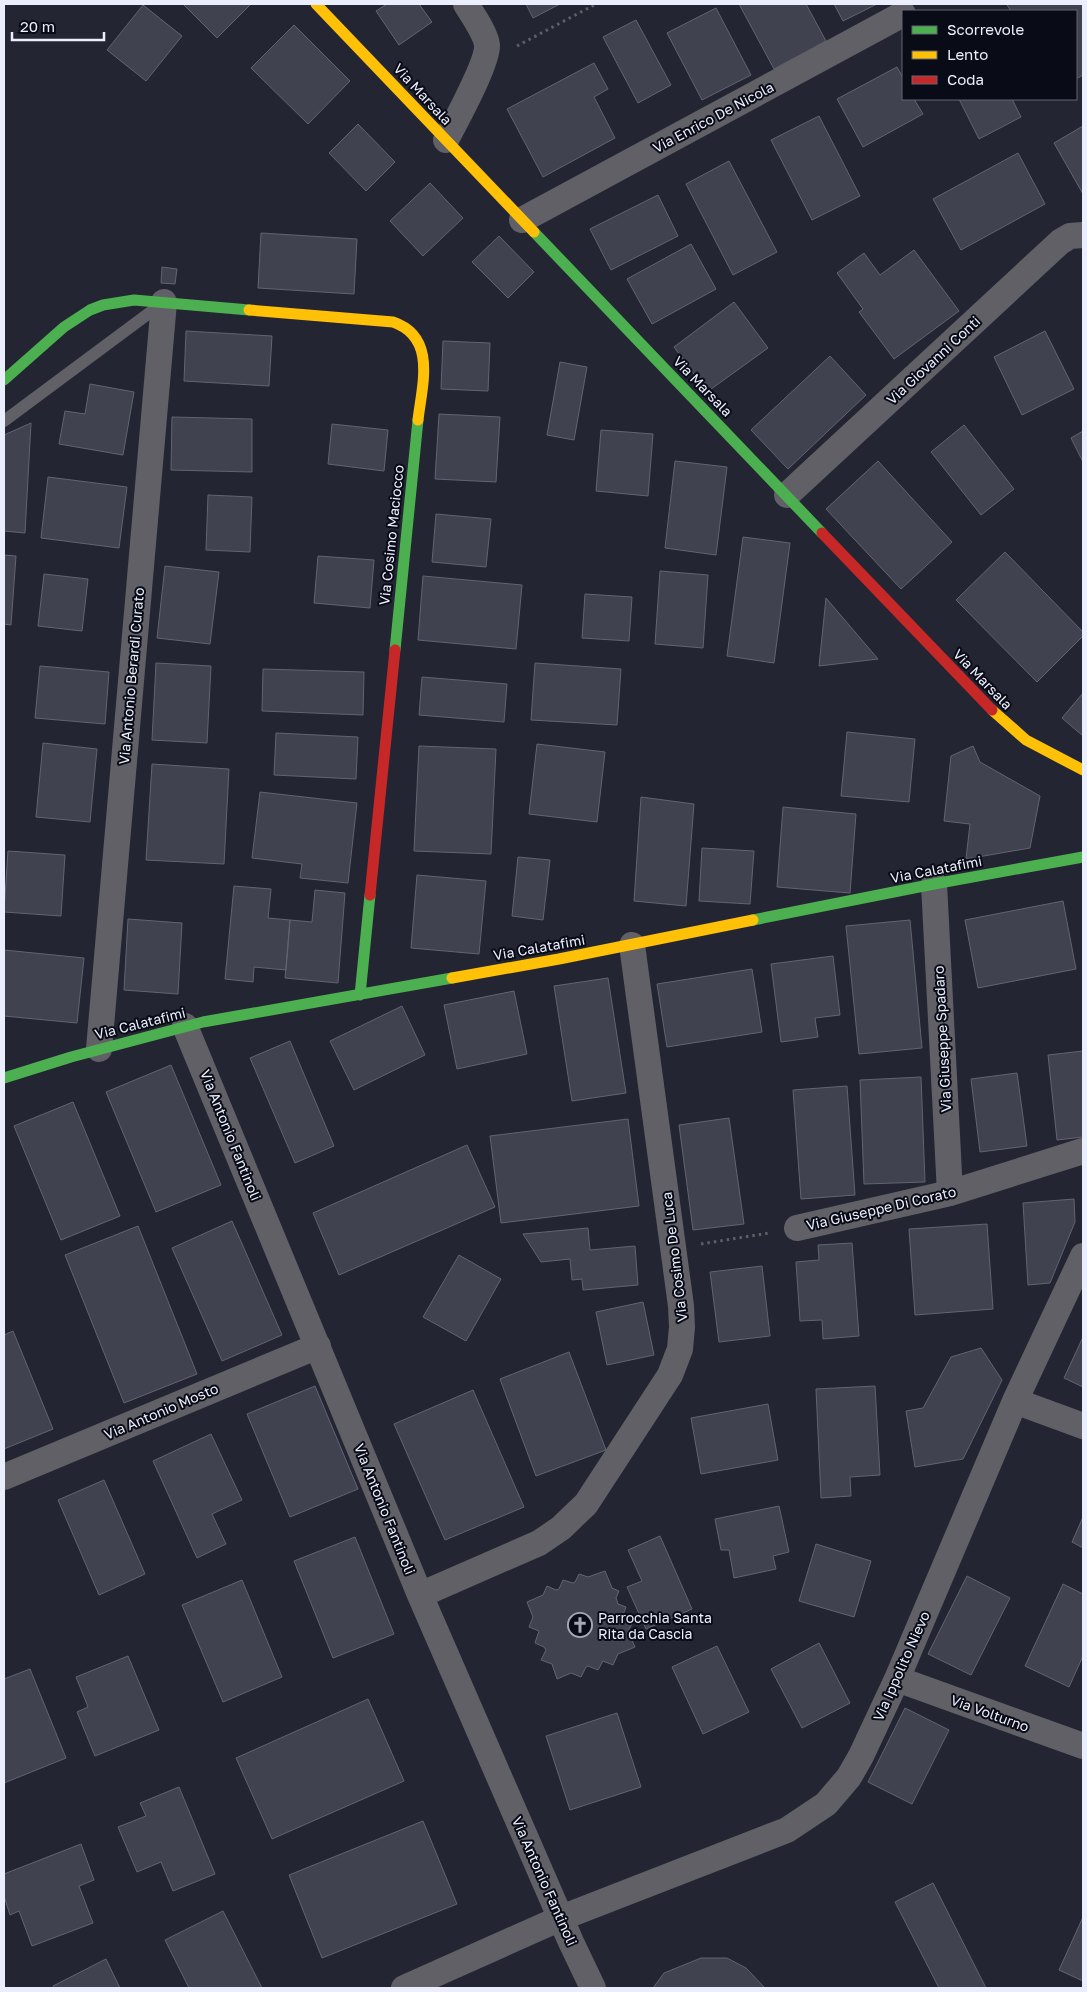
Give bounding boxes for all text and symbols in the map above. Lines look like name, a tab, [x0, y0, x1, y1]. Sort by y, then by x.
scale bar	[12, 10, 105, 42]
legend	[902, 10, 1077, 100]
text: 20 m	[20, 17, 55, 35]
text: Scorrevole	[947, 20, 1024, 38]
text: Lento	[947, 45, 988, 63]
street label: Via Marsala	[390, 60, 456, 128]
text: Coda	[947, 70, 984, 88]
street label: Via Enrico De Nicola	[650, 78, 776, 156]
street label: Via Giovanni Conti	[883, 312, 983, 408]
street label: Via Marsala	[670, 352, 736, 420]
street label: Via Cosimo Maciocco	[375, 464, 407, 606]
street label: Via Antonio Berardi Curato	[115, 587, 147, 765]
street label: Via Marsala	[950, 645, 1016, 713]
street label: Via Calatafimi	[889, 852, 983, 886]
street label: Via Calatafimi	[492, 931, 586, 963]
street label: Via Giuseppe Spadaro	[930, 965, 954, 1113]
street label: Via Calatafimi	[93, 1004, 187, 1042]
street label: Via Antonio Fantinoli	[197, 1067, 265, 1203]
street label: Via Giuseppe Di Corato	[805, 1183, 957, 1233]
street label: Via Cosimo De Luca	[658, 1191, 690, 1323]
street label: Via Antonio Mosto	[101, 1379, 221, 1443]
street label: Via Antonio Fantinoli	[351, 1441, 419, 1577]
street label: Via Ippolito Nievo	[869, 1608, 933, 1724]
place label: Parrocchia Santa Rita da Cascia	[598, 1609, 712, 1642]
church icon: Parrocchia Santa Rita da Cascia	[567, 1612, 593, 1638]
street label: Via Volturno	[948, 1691, 1032, 1735]
street label: Via Antonio Fantinoli	[509, 1814, 581, 1948]

